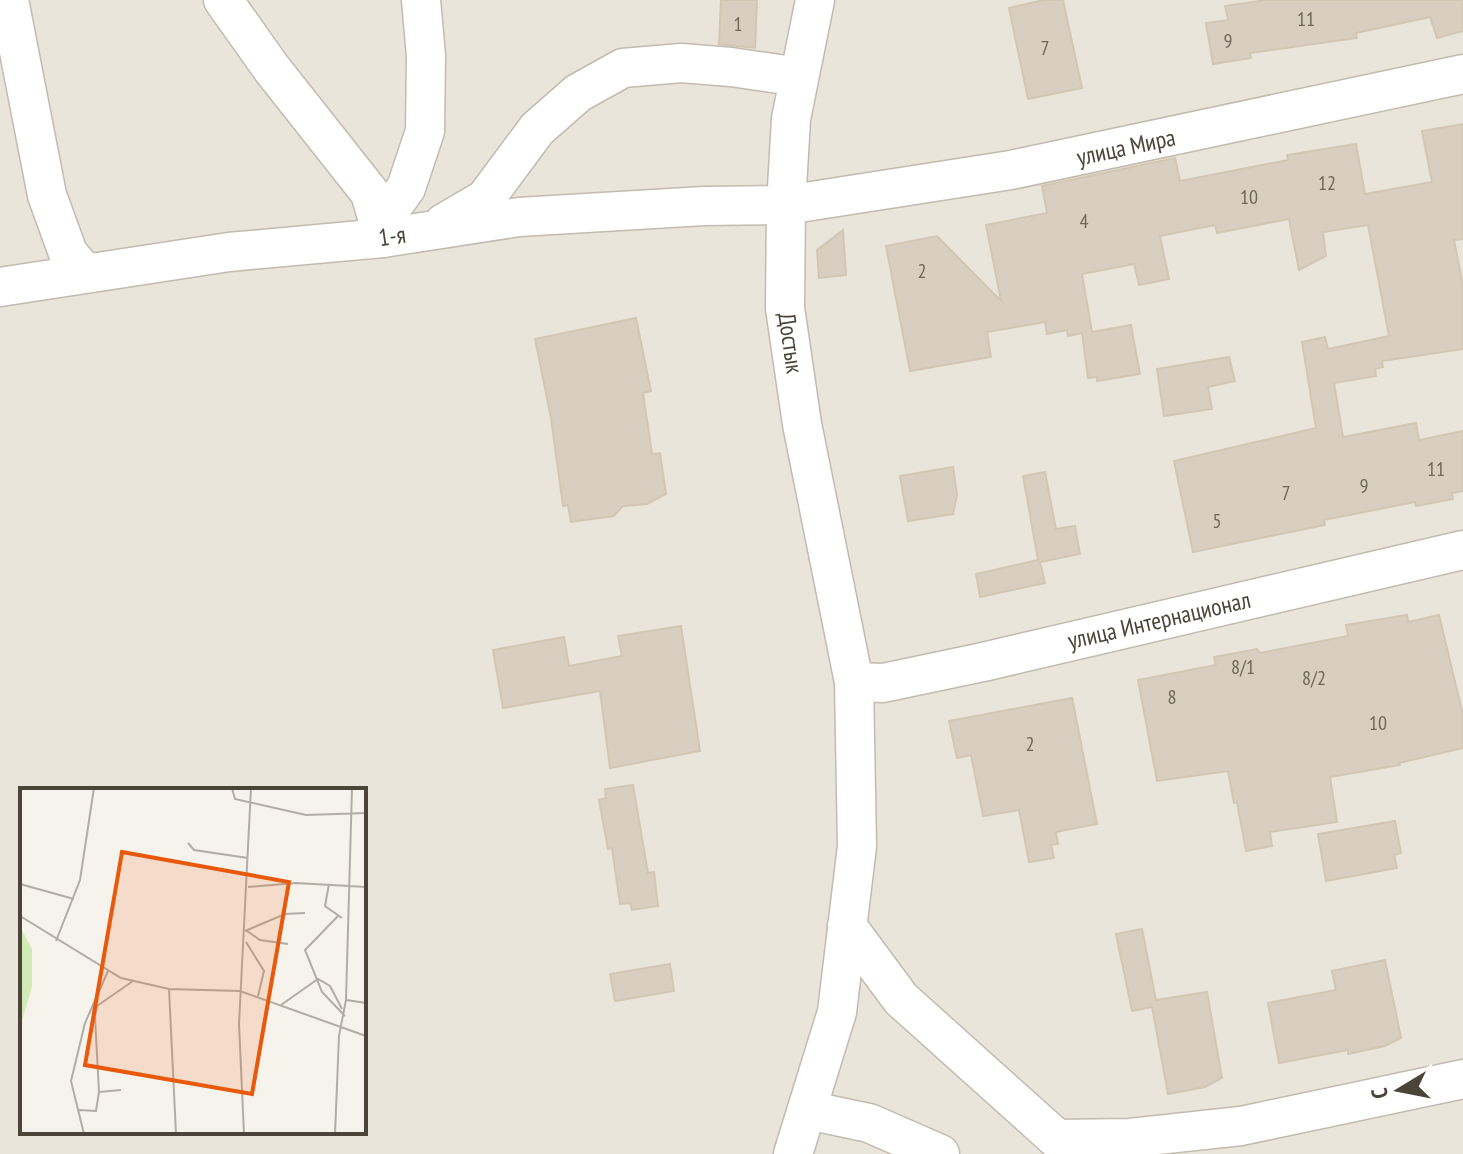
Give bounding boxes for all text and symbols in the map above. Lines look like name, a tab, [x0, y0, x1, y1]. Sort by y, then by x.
house number: 11	[1297, 6, 1315, 32]
house number: 1	[734, 11, 743, 37]
house number: 9	[1224, 28, 1233, 54]
house number: 7	[1041, 35, 1050, 61]
street label: улица Мира	[1074, 121, 1178, 173]
house number: 12	[1318, 170, 1336, 196]
house number: 10	[1240, 184, 1258, 210]
house number: 4	[1080, 208, 1089, 234]
street label: 1-я	[376, 219, 408, 253]
house number: 2	[918, 258, 927, 284]
street label: Достык	[771, 311, 811, 376]
house number: 11	[1427, 456, 1445, 482]
house number: 9	[1360, 473, 1369, 499]
house number: 7	[1282, 480, 1291, 506]
house number: 5	[1213, 508, 1222, 534]
street label: улица Интернационал	[1064, 584, 1254, 656]
house number: 8/1	[1231, 654, 1255, 680]
house number: 8/2	[1302, 665, 1326, 691]
house number: 8	[1168, 684, 1177, 710]
house number: 10	[1369, 710, 1387, 736]
house number: 2	[1026, 731, 1035, 757]
inset map	[20, 788, 366, 1134]
north arrow	[1359, 1050, 1439, 1130]
text: С	[1365, 1086, 1394, 1101]

